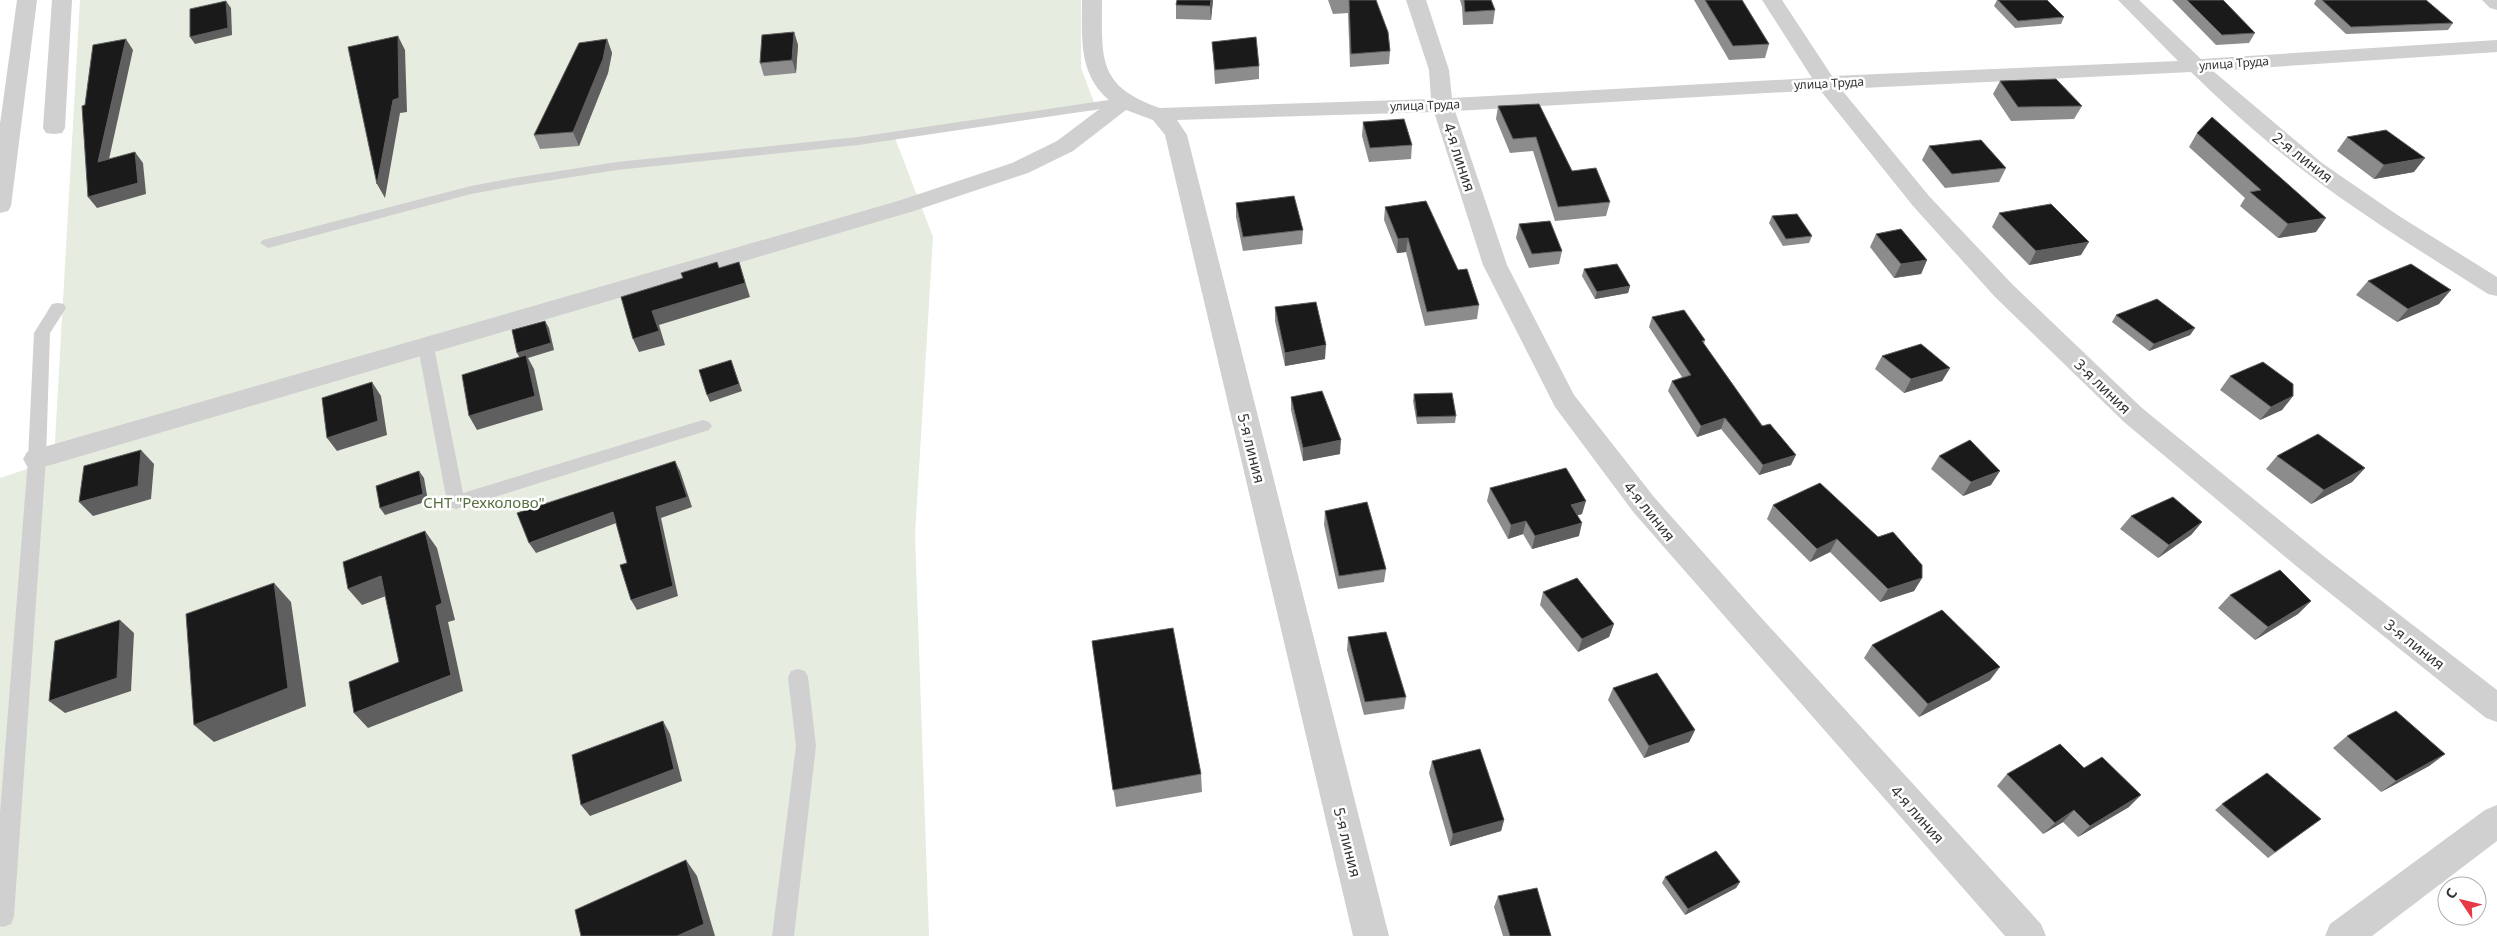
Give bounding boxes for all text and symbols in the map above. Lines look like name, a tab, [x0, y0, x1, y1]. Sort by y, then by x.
street label: улица Труда	[2199, 52, 2269, 74]
street label: улица Труда	[1794, 73, 1864, 93]
street label: улица Труда	[1390, 95, 1460, 115]
street label: 4-я линия	[1439, 120, 1481, 194]
street label: 2-я линия	[2269, 127, 2337, 187]
street label: 3-я линия	[2070, 354, 2136, 418]
street label: 5-я линия	[1234, 411, 1270, 485]
street label: 4-я линия	[1620, 477, 1680, 545]
park label: СНТ "Рехколово"	[423, 492, 545, 512]
street label: 3-я линия	[2381, 614, 2449, 674]
street label: 4-я линия	[1887, 781, 1949, 847]
street label: 5-я линия	[1330, 805, 1366, 879]
north arrow	[2437, 876, 2487, 926]
text: С	[2441, 884, 2461, 902]

